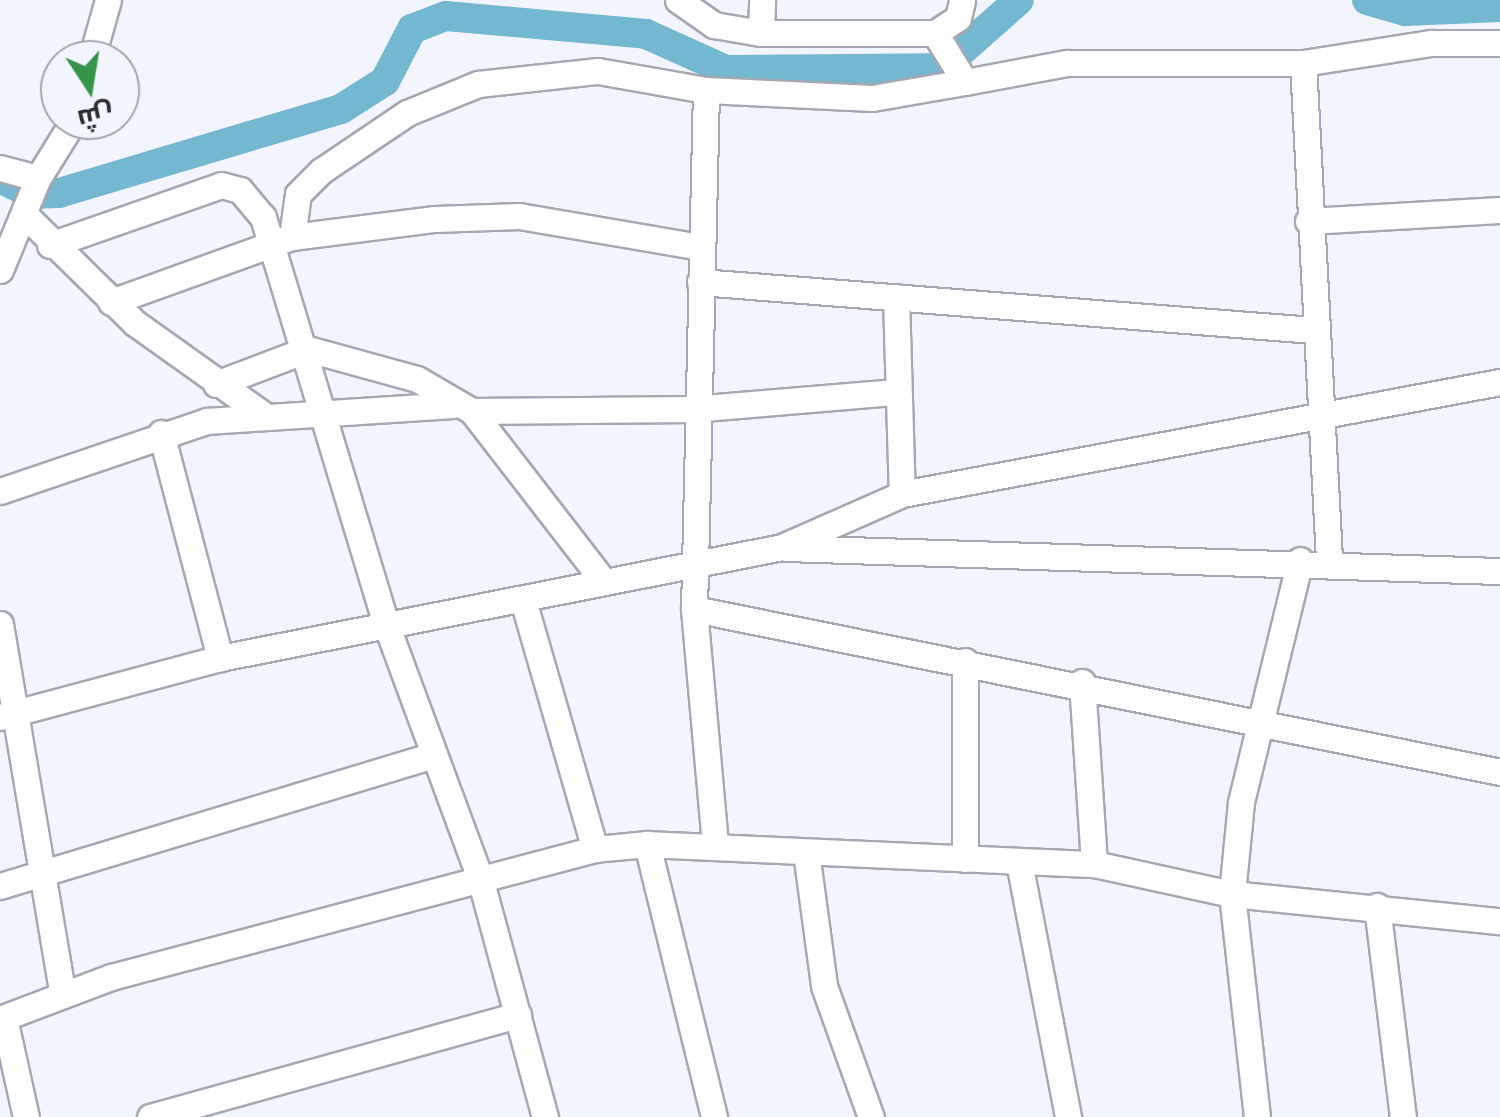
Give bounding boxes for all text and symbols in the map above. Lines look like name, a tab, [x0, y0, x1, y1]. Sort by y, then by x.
north arrow	[40, 40, 140, 140]
text: ش	[75, 97, 117, 138]

